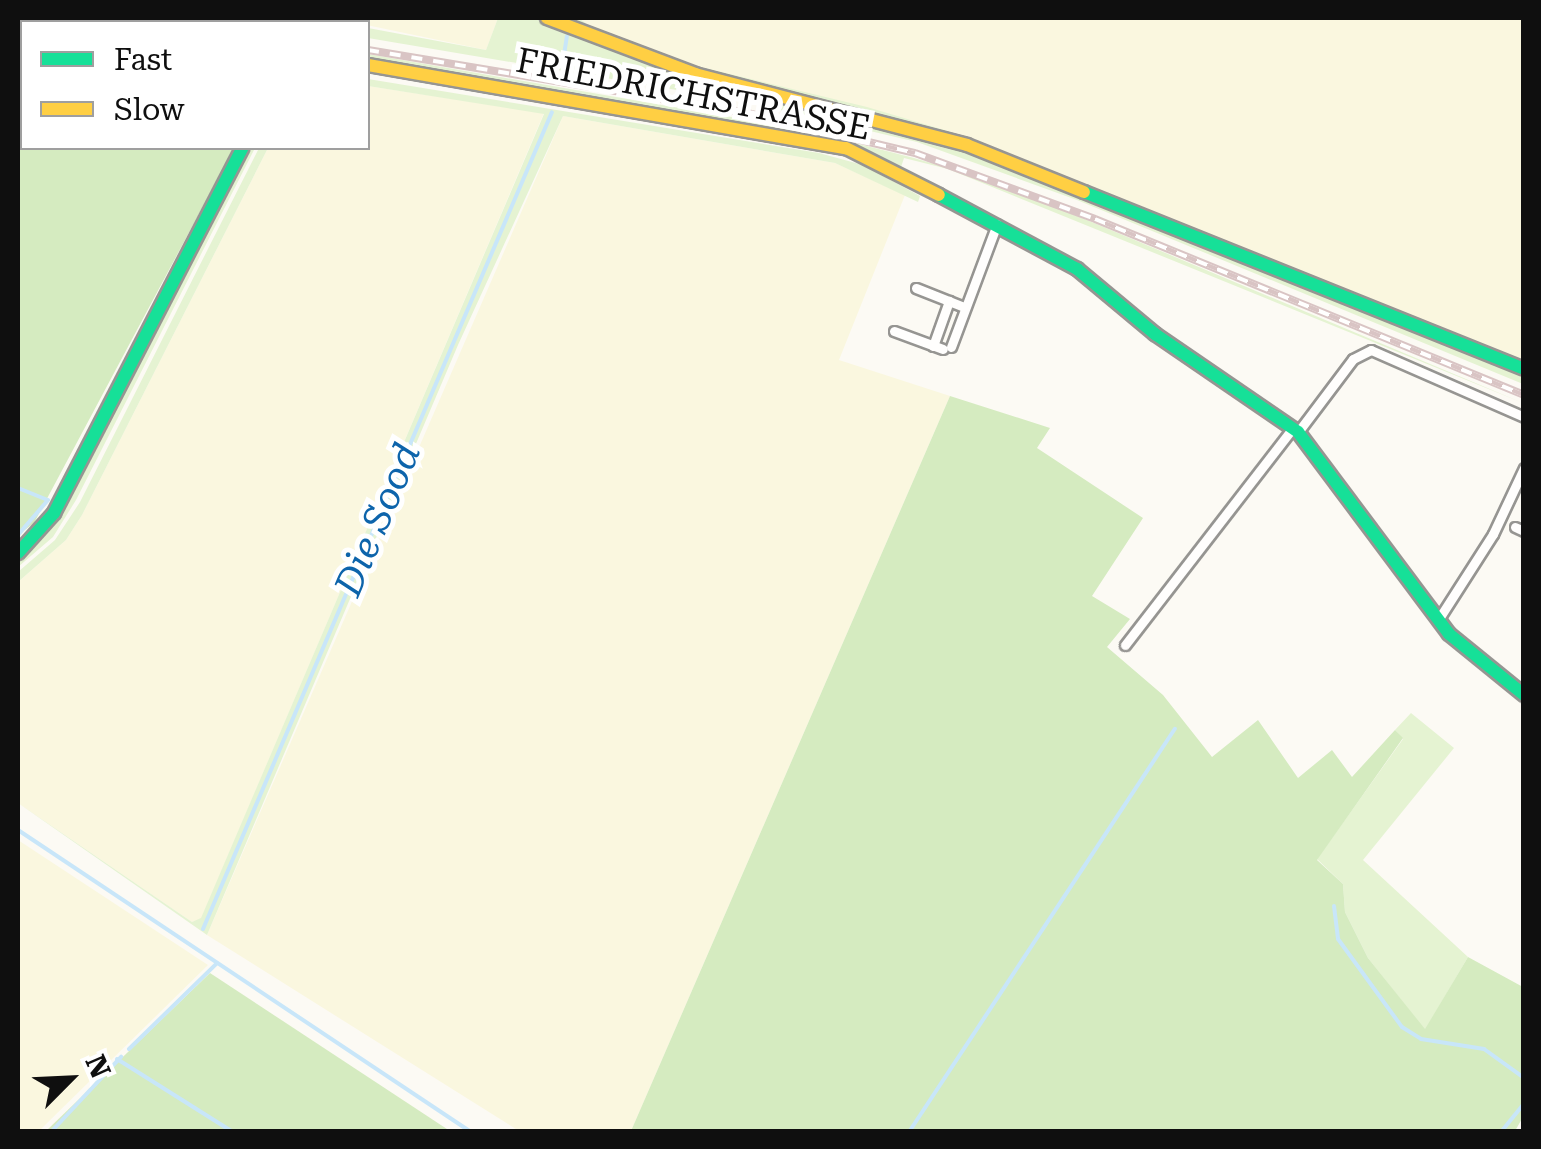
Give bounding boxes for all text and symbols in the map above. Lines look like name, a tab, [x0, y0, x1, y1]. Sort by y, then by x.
legend	[20, 20, 370, 150]
street label: FRIEDRICHSTRASSE	[512, 40, 874, 150]
text: Fast	[114, 42, 172, 77]
text: Slow	[114, 92, 185, 127]
water label: Die Sood	[325, 437, 431, 603]
north arrow	[20, 1029, 120, 1129]
text: N	[78, 1050, 117, 1083]

